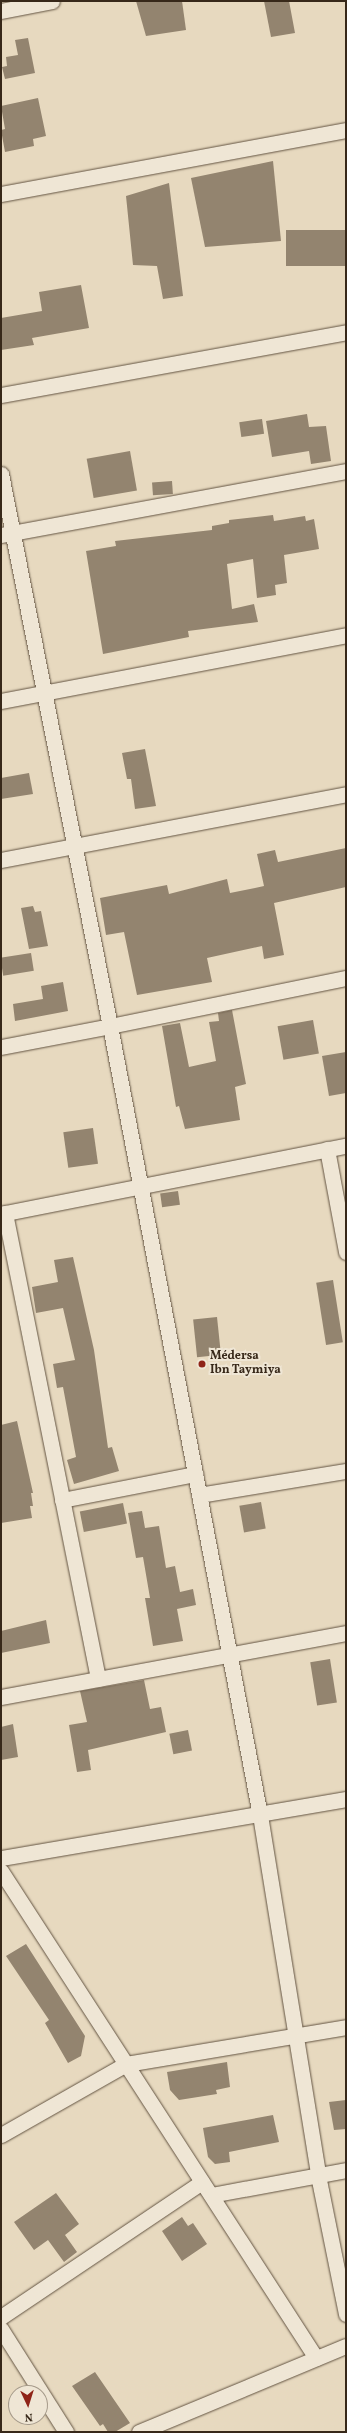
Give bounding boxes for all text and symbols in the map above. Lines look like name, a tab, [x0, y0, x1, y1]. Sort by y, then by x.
place label: Médersa Ibn Taymiya	[210, 1350, 281, 1378]
marker: Médersa Ibn Taymiya	[197, 1359, 207, 1369]
north arrow	[8, 2385, 48, 2425]
text: N	[24, 2409, 33, 2424]

